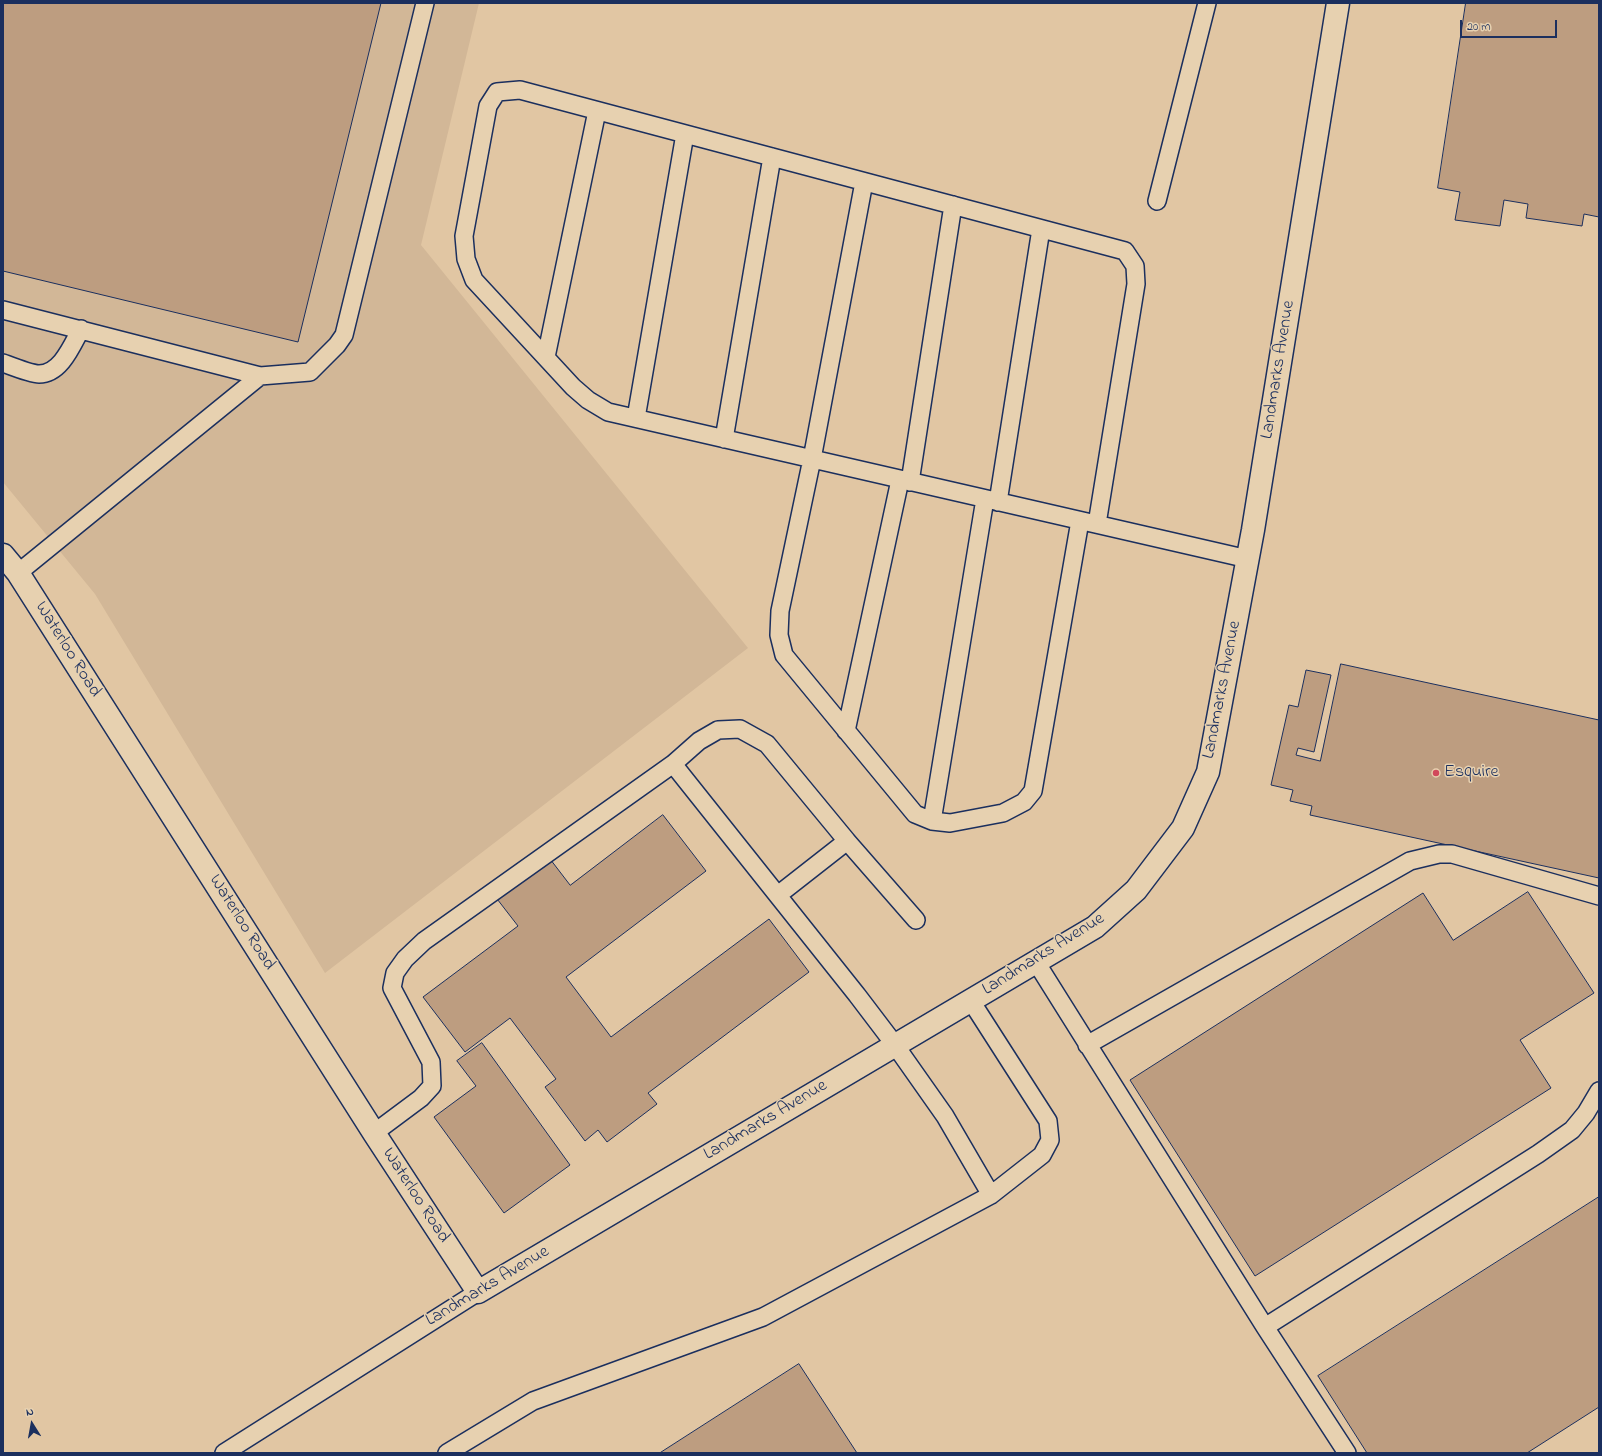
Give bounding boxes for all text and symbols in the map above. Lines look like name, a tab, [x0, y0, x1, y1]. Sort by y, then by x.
scale bar	[1462, 12, 1559, 38]
text: 20 m	[1467, 18, 1490, 36]
street label: Landmarks Avenue	[1257, 299, 1301, 441]
street label: Waterloo Road	[29, 598, 105, 702]
street label: Landmarks Avenue	[1199, 619, 1247, 761]
place label: Esquire	[1444, 762, 1499, 784]
marker: Esquire	[1431, 768, 1441, 778]
street label: Waterloo Road	[203, 871, 279, 975]
street label: Landmarks Avenue	[979, 909, 1109, 1001]
street label: Landmarks Avenue	[700, 1076, 832, 1166]
street label: Waterloo Road	[376, 1145, 454, 1247]
street label: Landmarks Avenue	[422, 1242, 554, 1332]
north arrow	[12, 1404, 52, 1444]
text: N	[25, 1404, 35, 1421]

